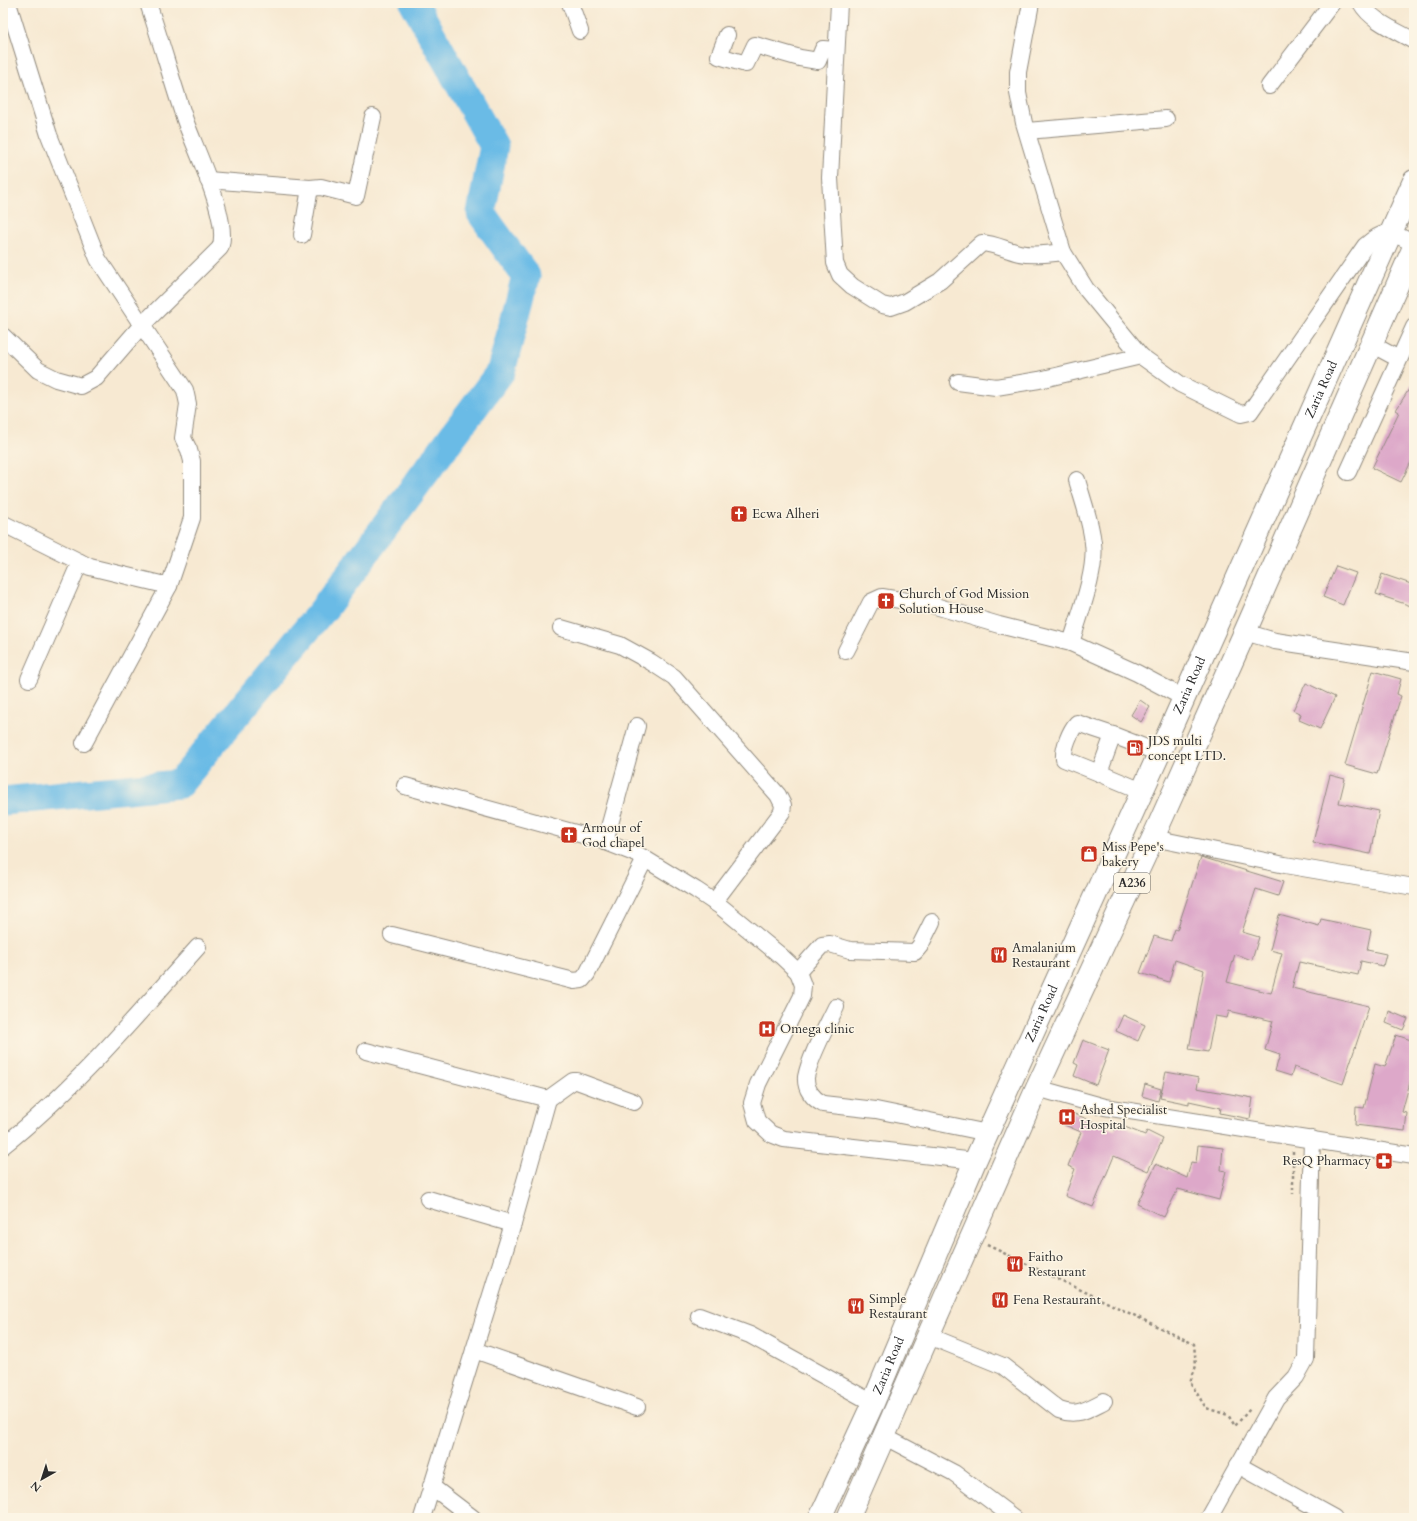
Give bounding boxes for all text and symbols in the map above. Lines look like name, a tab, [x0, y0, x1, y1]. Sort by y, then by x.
street label: Zaria Road	[1301, 358, 1342, 421]
church icon: Ecwa Alheri	[729, 504, 749, 524]
place label: Ecwa Alheri	[752, 505, 820, 523]
place label: Church of God Mission Solution House	[899, 585, 1030, 618]
church icon: Church of God Mission Solution House	[876, 591, 896, 611]
street label: Zaria Road	[1169, 654, 1210, 717]
place label: JDS multi concept LTD.	[1146, 732, 1226, 765]
fuel station icon: JDS multi concept LTD.	[1125, 738, 1145, 758]
place label: Armour of God chapel	[582, 819, 645, 852]
church icon: Armour of God chapel	[559, 825, 579, 845]
place label: Miss Pepe's bakery	[1102, 838, 1164, 871]
shop icon: Miss Pepe's bakery	[1079, 844, 1099, 864]
road number: A236	[1114, 873, 1150, 893]
place label: Amalanium Restaurant	[1012, 939, 1076, 972]
restaurant icon: Amalanium Restaurant	[989, 945, 1009, 965]
street label: Zaria Road	[1021, 982, 1062, 1045]
hospital icon: Omega clinic	[757, 1019, 777, 1039]
place label: Omega clinic	[780, 1020, 854, 1038]
place label: Ashed Specialist Hospital	[1080, 1101, 1167, 1134]
hospital icon: Ashed Specialist Hospital	[1057, 1107, 1077, 1127]
pharmacy icon: ResQ Pharmacy	[1374, 1151, 1394, 1171]
place label: ResQ Pharmacy	[1282, 1152, 1371, 1170]
place label: Faitho Restaurant	[1028, 1248, 1086, 1281]
restaurant icon: Faitho Restaurant	[1005, 1254, 1025, 1274]
place label: Simple Restaurant	[869, 1290, 927, 1323]
restaurant icon: Fena Restaurant	[990, 1290, 1010, 1310]
place label: Fena Restaurant	[1013, 1291, 1101, 1309]
restaurant icon: Simple Restaurant	[846, 1296, 866, 1316]
street label: Zaria Road	[869, 1334, 909, 1397]
north arrow	[22, 1459, 62, 1499]
text: N	[27, 1477, 44, 1495]

